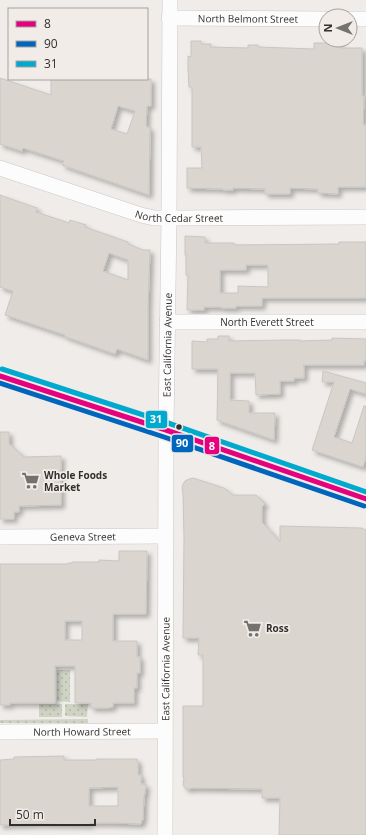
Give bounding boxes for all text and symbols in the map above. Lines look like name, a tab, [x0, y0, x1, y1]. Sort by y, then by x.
legend	[8, 8, 148, 80]
north arrow	[318, 8, 358, 48]
street label: North Belmont Street	[198, 11, 299, 26]
text: 8	[44, 15, 51, 32]
text: N	[320, 24, 335, 32]
text: 90	[44, 35, 58, 52]
text: 31	[44, 55, 58, 72]
street label: North Cedar Street	[133, 207, 224, 225]
street label: East California Avenue	[159, 292, 175, 397]
street label: North Everett Street	[220, 315, 314, 329]
line badge: 31	[145, 410, 168, 429]
text: 31	[150, 411, 162, 426]
unlabelled marker	[174, 422, 184, 432]
line badge: 90	[171, 434, 194, 453]
text: 90	[176, 435, 188, 450]
line badge: 8	[204, 436, 220, 455]
text: 8	[209, 438, 215, 453]
place label: Whole Foods Market	[44, 468, 107, 494]
supermarket icon: Whole Foods Market	[21, 471, 41, 491]
street label: Geneva Street	[50, 529, 116, 544]
street label: East California Avenue	[158, 617, 173, 721]
supermarket icon: Ross	[243, 618, 263, 638]
place label: Ross	[266, 621, 289, 635]
street label: North Howard Street	[33, 724, 131, 739]
scale bar	[10, 801, 95, 827]
text: 50 m	[16, 806, 44, 823]

